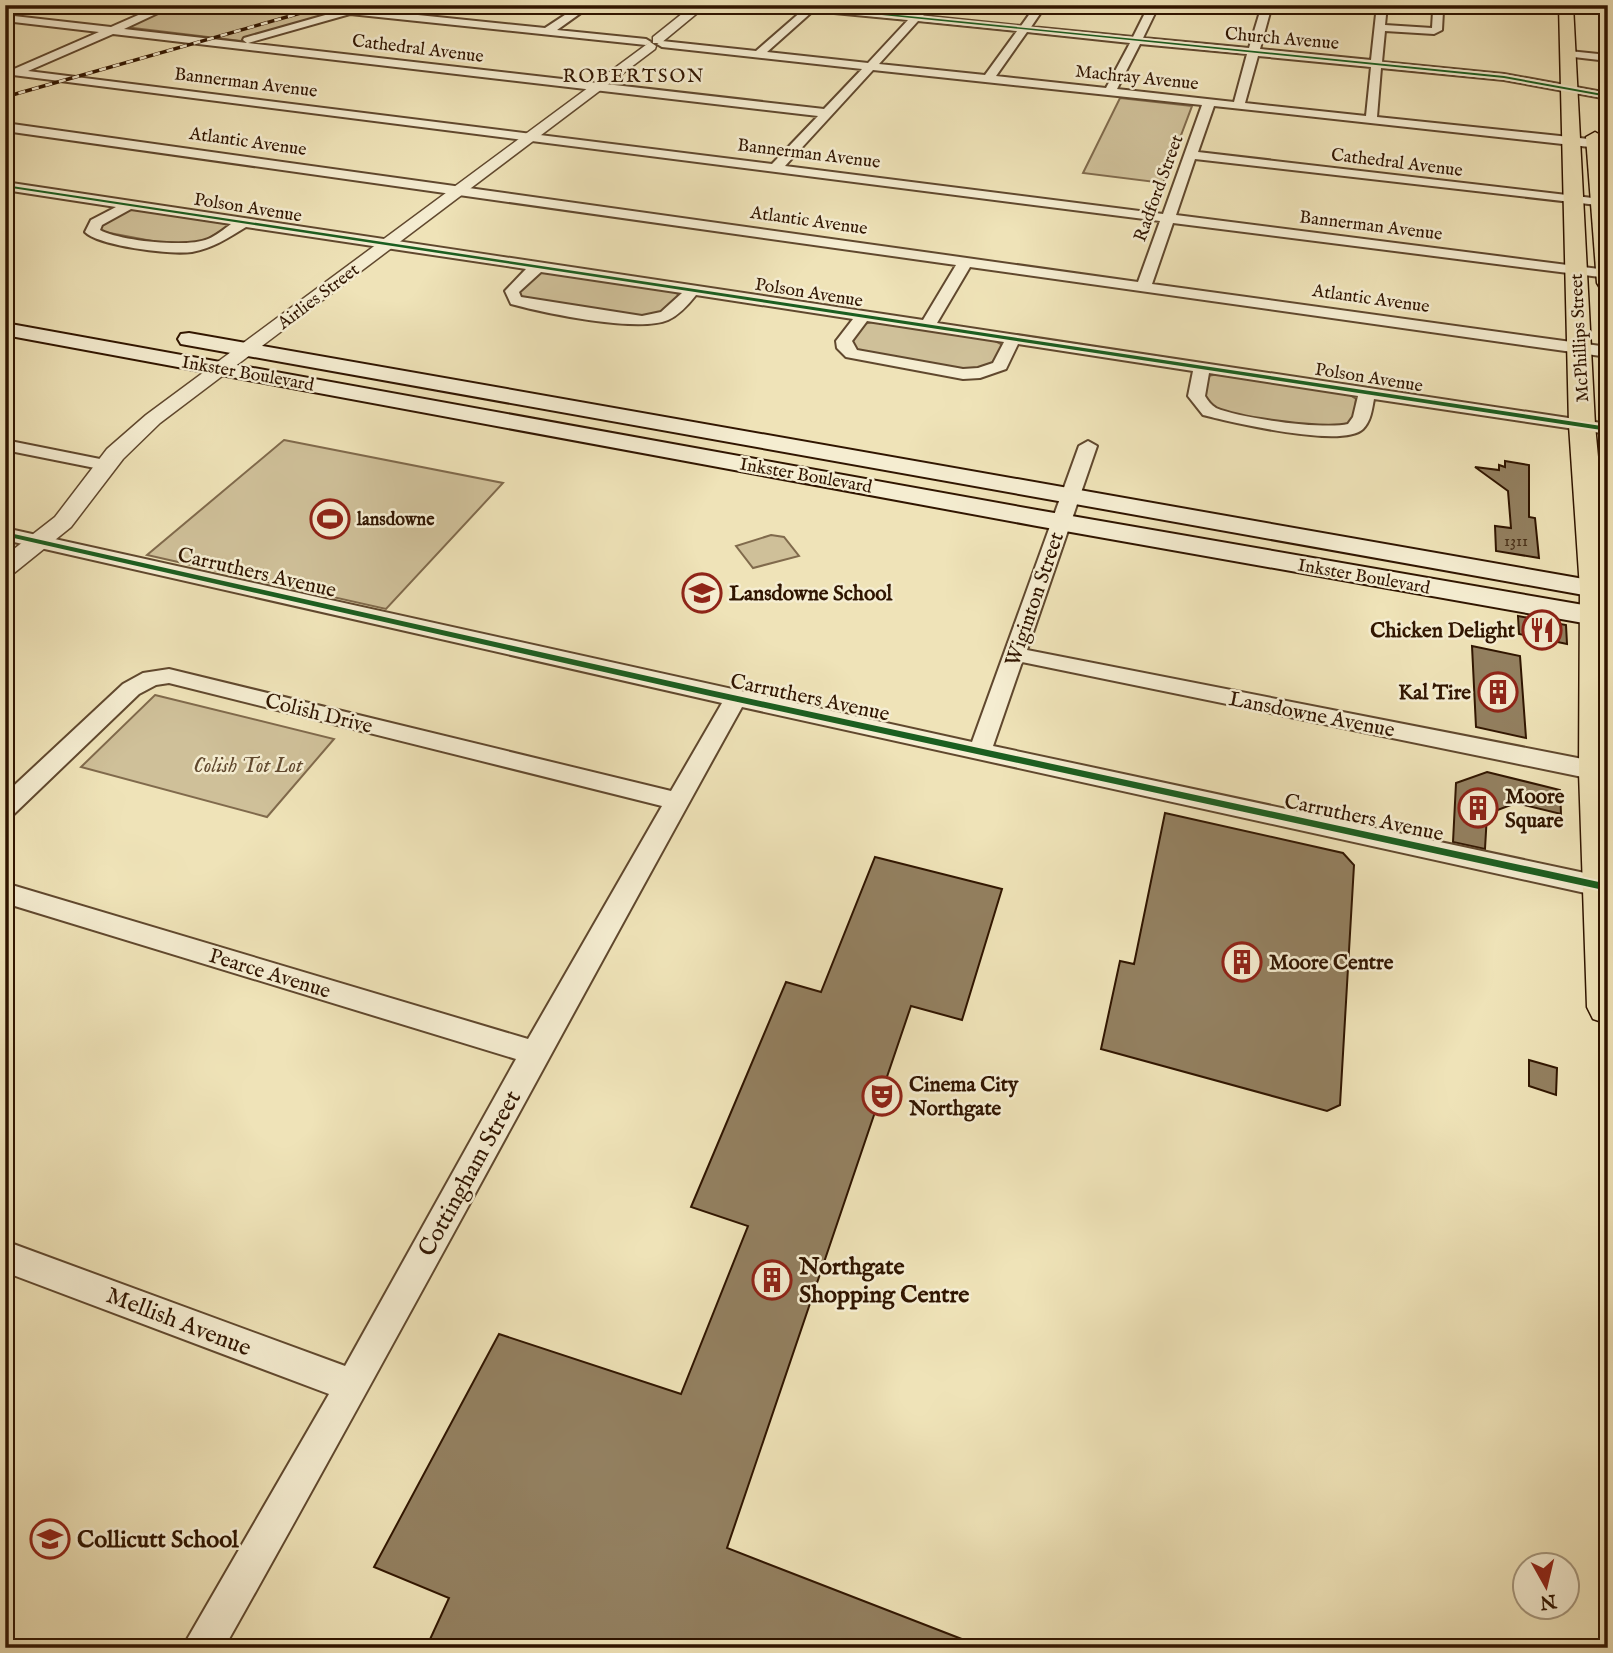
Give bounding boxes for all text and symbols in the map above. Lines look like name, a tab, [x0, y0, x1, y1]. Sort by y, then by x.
street label: Church Avenue	[1224, 23, 1340, 56]
street label: Cathedral Avenue	[351, 30, 485, 69]
street label: Machray Avenue	[1074, 61, 1200, 96]
street label: Bannerman Avenue	[173, 63, 319, 104]
district label: ROBERTSON	[563, 65, 705, 89]
street label: Atlantic Avenue	[187, 123, 308, 162]
street label: Radford Street	[1129, 132, 1189, 245]
street label: Bannerman Avenue	[736, 134, 882, 175]
street label: Cathedral Avenue	[1330, 144, 1464, 183]
street label: Polson Avenue	[192, 189, 303, 228]
street label: Atlantic Avenue	[748, 202, 869, 241]
street label: Bannerman Avenue	[1298, 206, 1444, 247]
street label: Airlies Street	[273, 259, 364, 336]
street label: McPhillips Street	[1566, 273, 1595, 403]
street label: Polson Avenue	[753, 274, 864, 313]
street label: Atlantic Avenue	[1310, 280, 1431, 319]
street label: Inkster Boulevard	[180, 352, 316, 398]
street label: Polson Avenue	[1313, 359, 1424, 398]
street label: Inkster Boulevard	[738, 454, 874, 500]
sports icon: lansdowne	[309, 498, 351, 540]
place label: lansdowne	[356, 509, 435, 532]
street label: Wiginton Street	[1000, 529, 1071, 670]
house number: 1311	[1504, 532, 1528, 552]
street label: Carruthers Avenue	[175, 542, 339, 605]
street label: Inkster Boulevard	[1296, 555, 1432, 601]
school or university icon: Lansdowne School	[681, 572, 723, 614]
place label: Lansdowne School	[729, 581, 894, 608]
restaurant icon: Chicken Delight	[1521, 609, 1563, 651]
place label: Chicken Delight	[1370, 618, 1516, 645]
street label: Carruthers Avenue	[728, 668, 892, 729]
building icon: Kal Tire	[1477, 671, 1519, 713]
place label: Kal Tire	[1398, 680, 1471, 707]
street label: Lansdowne Avenue	[1227, 686, 1397, 745]
street label: Colish Drive	[262, 688, 375, 741]
park label: Colish Tot Lot	[193, 753, 304, 780]
place label: Moore Square	[1505, 784, 1565, 835]
building icon: Moore Square	[1457, 787, 1499, 829]
street label: Carruthers Avenue	[1282, 788, 1446, 849]
building icon: Moore Centre	[1221, 941, 1263, 983]
street label: Pearce Avenue	[206, 943, 334, 1006]
place label: Moore Centre	[1269, 950, 1394, 977]
place label: Cinema City Northgate	[908, 1072, 1019, 1123]
theatre icon: Cinema City Northgate	[861, 1075, 903, 1117]
street label: Cottingham Street	[412, 1085, 529, 1262]
place label: Northgate Shopping Centre	[798, 1252, 969, 1311]
building icon: Northgate Shopping Centre	[751, 1259, 793, 1301]
street label: Mellish Avenue	[102, 1281, 255, 1364]
school or university icon: Collicutt School	[29, 1518, 71, 1560]
place label: Collicutt School	[77, 1525, 239, 1556]
north arrow	[1512, 1552, 1582, 1622]
text: N	[1538, 1588, 1559, 1614]

